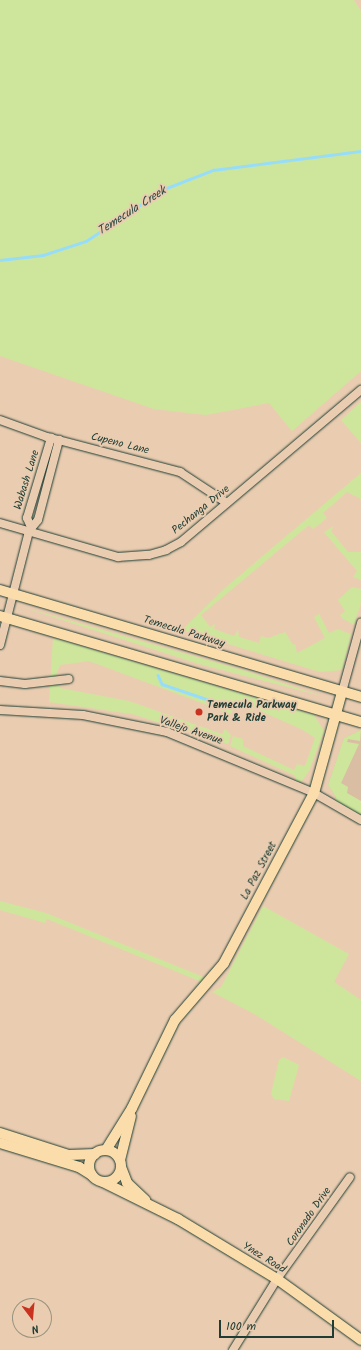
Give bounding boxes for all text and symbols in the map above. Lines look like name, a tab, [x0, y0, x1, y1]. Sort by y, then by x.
water label: Temecula Creek	[95, 183, 169, 239]
street label: Cupeno Lane	[90, 430, 150, 458]
street label: Wabash Lane	[12, 449, 42, 511]
street label: Pechanga Drive	[169, 483, 233, 537]
street label: Temecula Parkway	[142, 613, 226, 651]
place label: Temecula Parkway Park & Ride	[207, 699, 296, 725]
marker: Temecula Parkway Park & Ride	[194, 707, 204, 717]
street label: Vallejo Avenue	[158, 714, 224, 748]
street label: La Paz Street	[238, 840, 280, 902]
street label: Coronado Drive	[284, 1185, 334, 1249]
street label: Ynez Road	[240, 1240, 288, 1276]
north arrow	[12, 1298, 52, 1338]
scale bar	[221, 1312, 336, 1338]
text: 100 m	[226, 1317, 256, 1336]
text: N	[29, 1319, 41, 1338]

